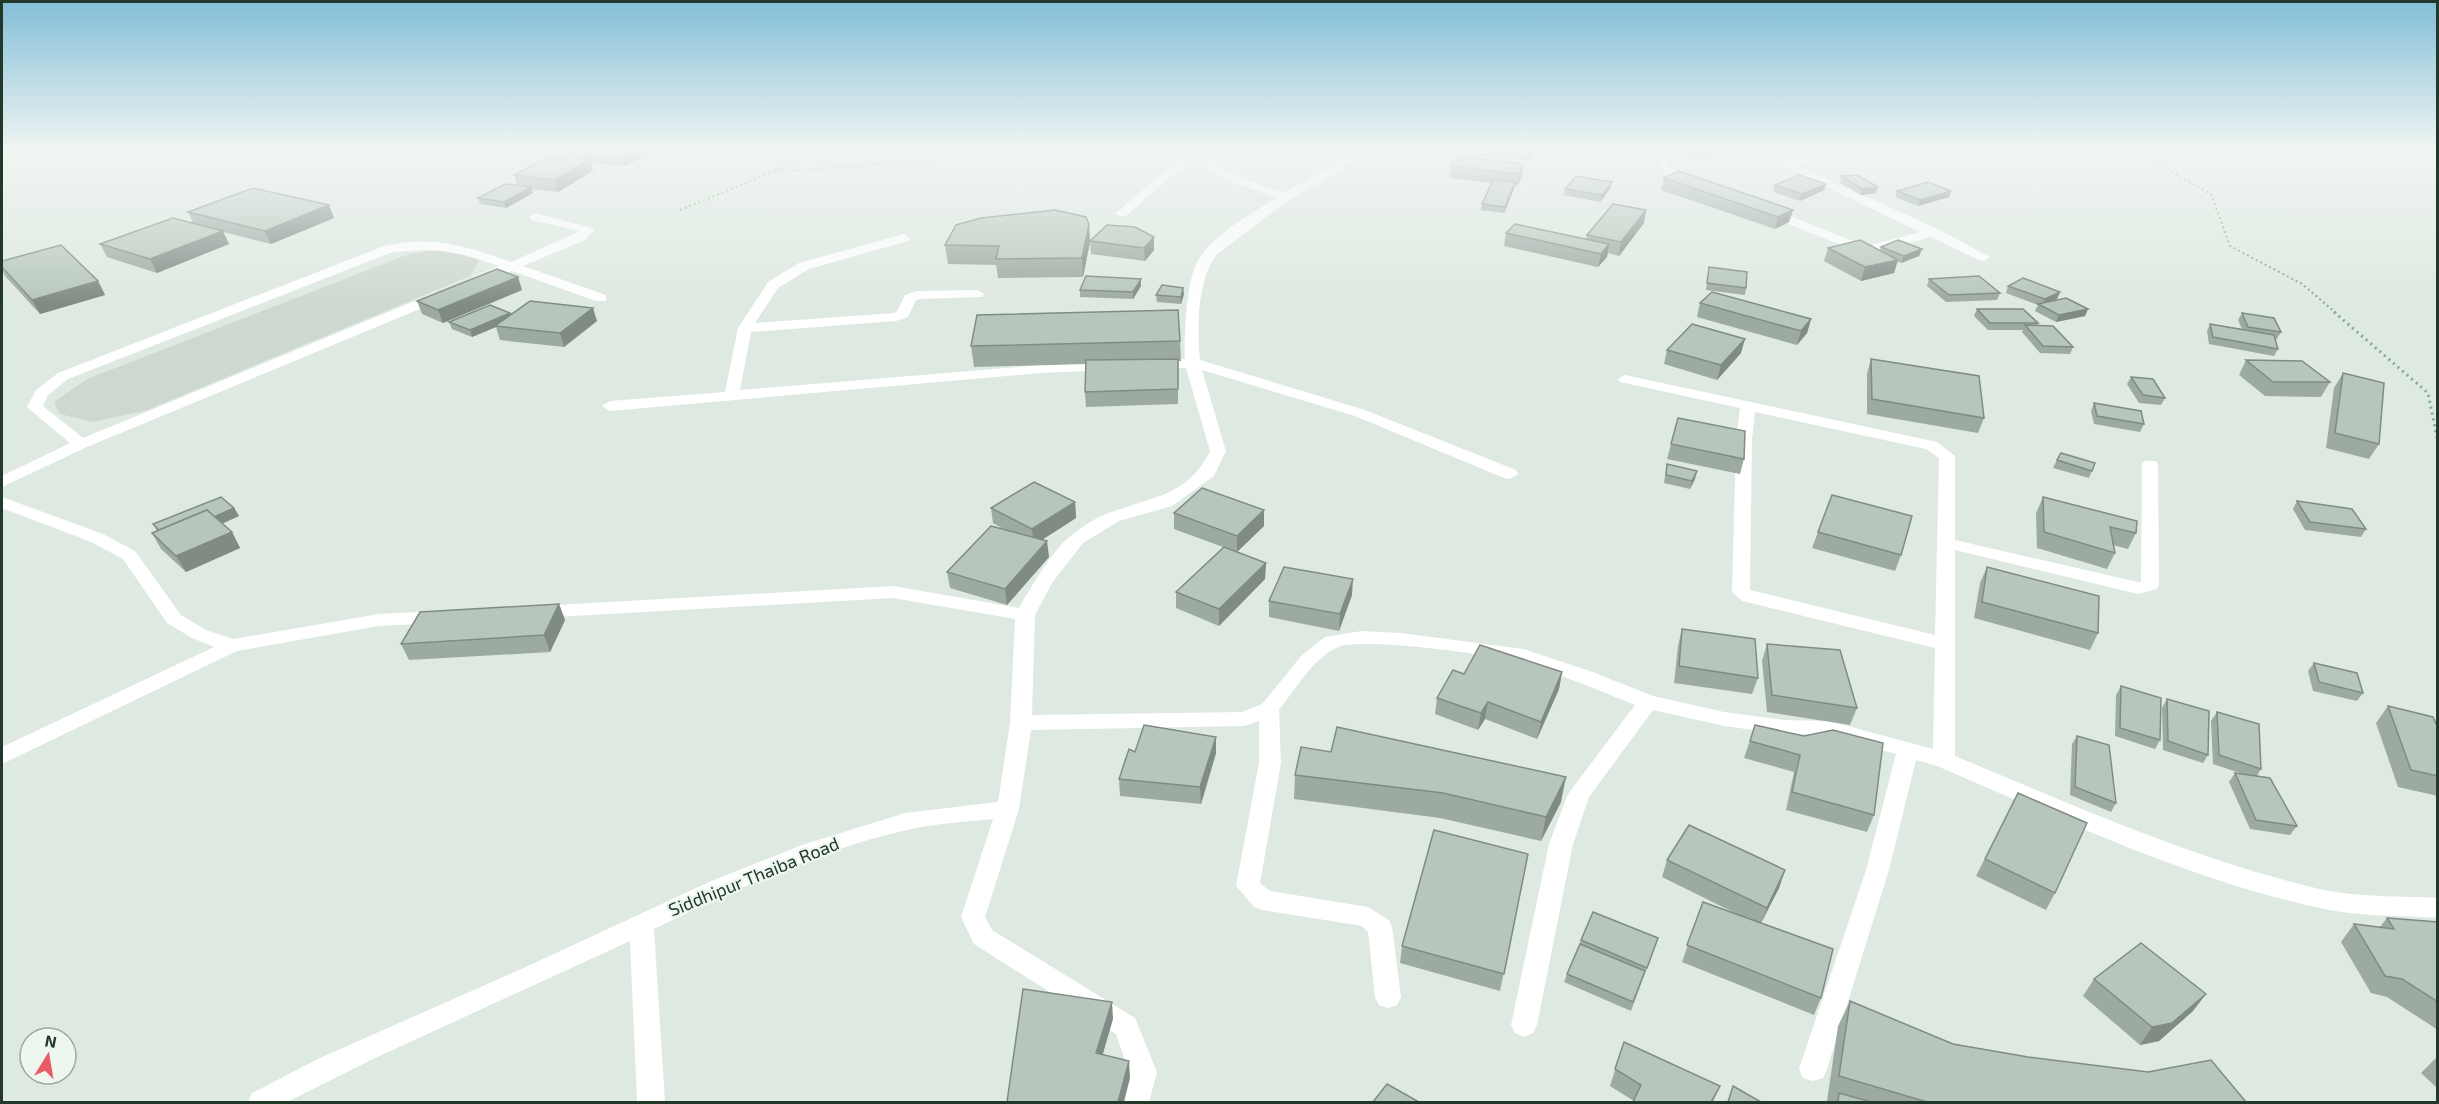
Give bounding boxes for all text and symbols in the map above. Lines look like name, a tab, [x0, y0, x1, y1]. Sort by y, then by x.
street label: Siddhipur Thaiba Road	[665, 832, 842, 920]
north arrow	[18, 1026, 78, 1086]
text: N	[43, 1030, 58, 1051]

